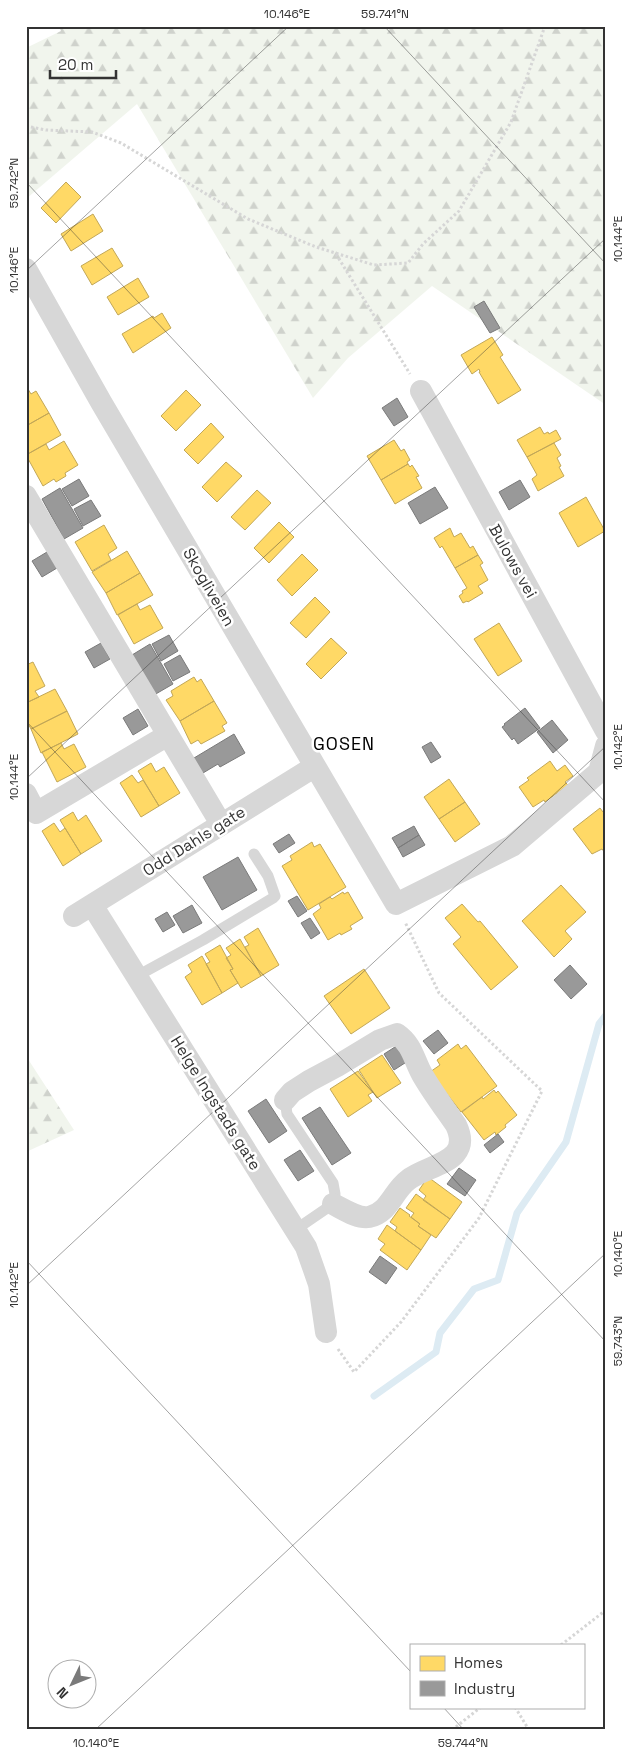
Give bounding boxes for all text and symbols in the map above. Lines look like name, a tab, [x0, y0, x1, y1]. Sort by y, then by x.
text: 10.146°E	[264, 6, 310, 22]
text: 59.741°N	[361, 6, 409, 22]
scale bar	[50, 48, 116, 80]
text: 20 m	[58, 55, 93, 74]
text: 59.742°N	[6, 158, 22, 208]
text: 10.144°E	[610, 216, 626, 262]
text: 10.146°E	[6, 247, 22, 293]
street label: Bulows vei	[484, 520, 542, 602]
street label: Skogliveien	[178, 544, 240, 630]
text: 10.142°E	[610, 724, 626, 770]
district label: GOSEN	[313, 732, 375, 755]
text: 10.144°E	[6, 754, 22, 800]
street label: Odd Dahls gate	[139, 801, 249, 881]
street label: Helge Ingstads gate	[166, 1032, 266, 1174]
text: 10.140°E	[610, 1230, 626, 1277]
text: 10.142°E	[6, 1262, 22, 1308]
text: 59.743°N	[610, 1316, 626, 1366]
legend	[410, 1644, 584, 1708]
text: Homes	[454, 1653, 503, 1672]
north arrow	[48, 1658, 98, 1708]
text: Industry	[454, 1679, 515, 1698]
text: N	[53, 1683, 72, 1702]
text: 10.140°E	[73, 1735, 120, 1751]
text: 59.744°N	[438, 1735, 488, 1751]

